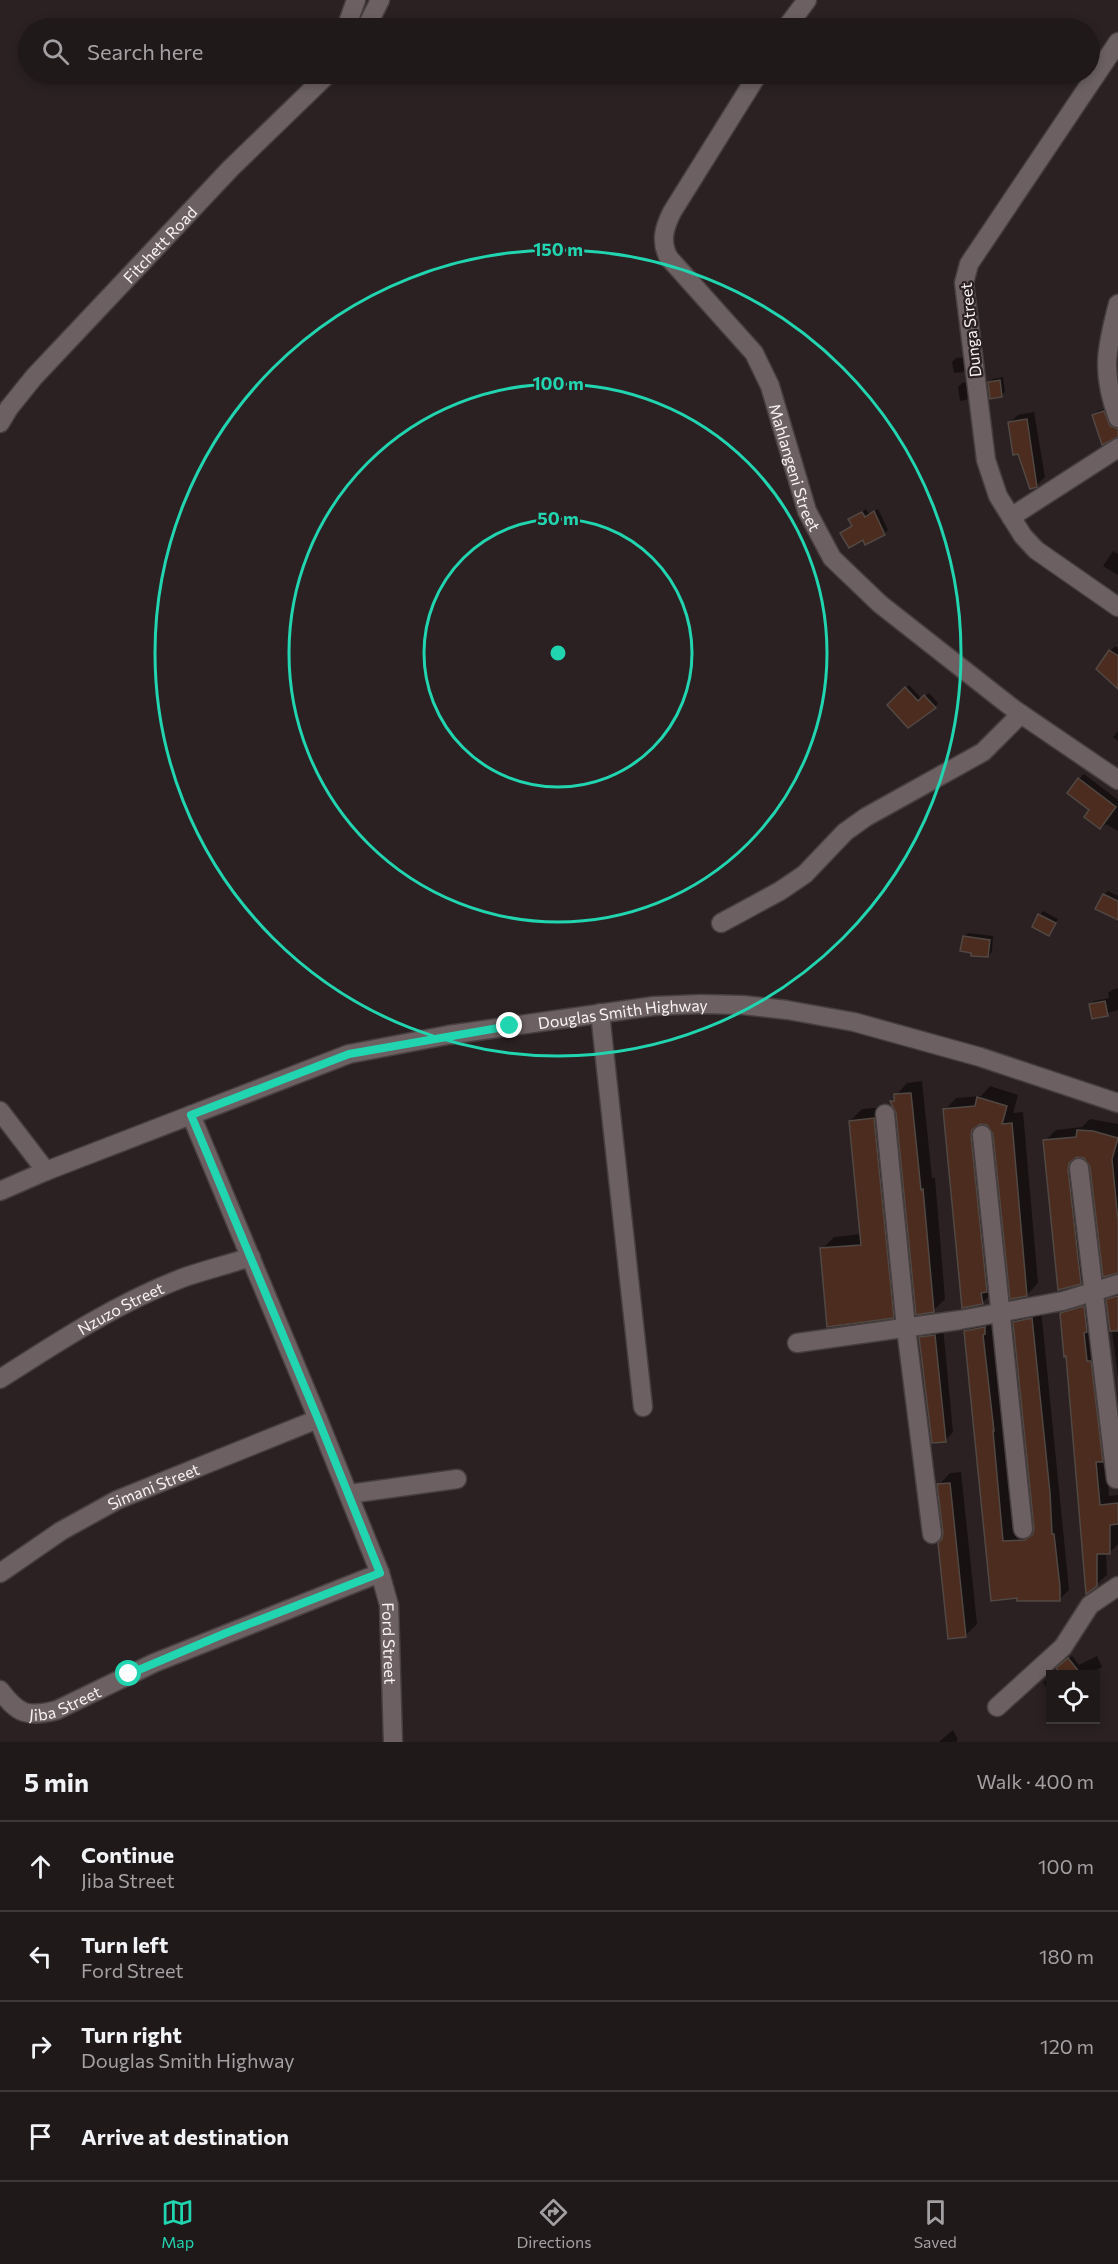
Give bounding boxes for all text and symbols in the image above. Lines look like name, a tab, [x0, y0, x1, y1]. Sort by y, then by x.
search box	[18, 18, 1100, 84]
icon: search	[39, 35, 72, 68]
text: Search here	[87, 38, 203, 65]
street label: Fitchett Road	[119, 202, 200, 287]
text: 150 m	[533, 238, 583, 260]
street label: Dunga Street	[956, 281, 984, 378]
text: 100 m	[532, 372, 584, 394]
street label: Mahlangeni Street	[766, 401, 825, 534]
text: 50 m	[537, 507, 579, 529]
centre of rings	[548, 643, 568, 663]
street label: Douglas Smith Highway	[537, 994, 708, 1032]
route end	[496, 1012, 522, 1038]
street label: Nzuzo Street	[74, 1277, 167, 1338]
street label: Simani Street	[104, 1458, 202, 1513]
street label: Ford Street	[379, 1602, 401, 1685]
route start	[115, 1660, 141, 1686]
map controls	[1046, 1670, 1100, 1724]
button: locate	[1046, 1670, 1100, 1724]
street label: Jiba Street	[29, 1681, 104, 1723]
text: 5 min	[24, 1766, 89, 1797]
text: Walk · 400 m	[977, 1769, 1094, 1793]
text: Continue	[81, 1841, 174, 1868]
icon: ahead	[24, 1850, 57, 1883]
text: 100 m	[1038, 1854, 1094, 1878]
text: Jiba Street	[81, 1868, 175, 1892]
text: Turn left	[81, 1931, 168, 1958]
icon: left	[24, 1940, 57, 1973]
text: 180 m	[1039, 1944, 1094, 1968]
text: Ford Street	[81, 1958, 184, 1982]
text: Turn right	[81, 2021, 182, 2048]
icon: right	[24, 2030, 57, 2063]
text: 120 m	[1040, 2034, 1094, 2058]
text: Douglas Smith Highway	[81, 2048, 295, 2072]
icon: arrive	[24, 2120, 57, 2153]
text: Arrive at destination	[81, 2123, 289, 2150]
tab: Map	[161, 2196, 194, 2251]
tab: Directions	[516, 2196, 591, 2251]
tab: Saved	[914, 2196, 957, 2251]

